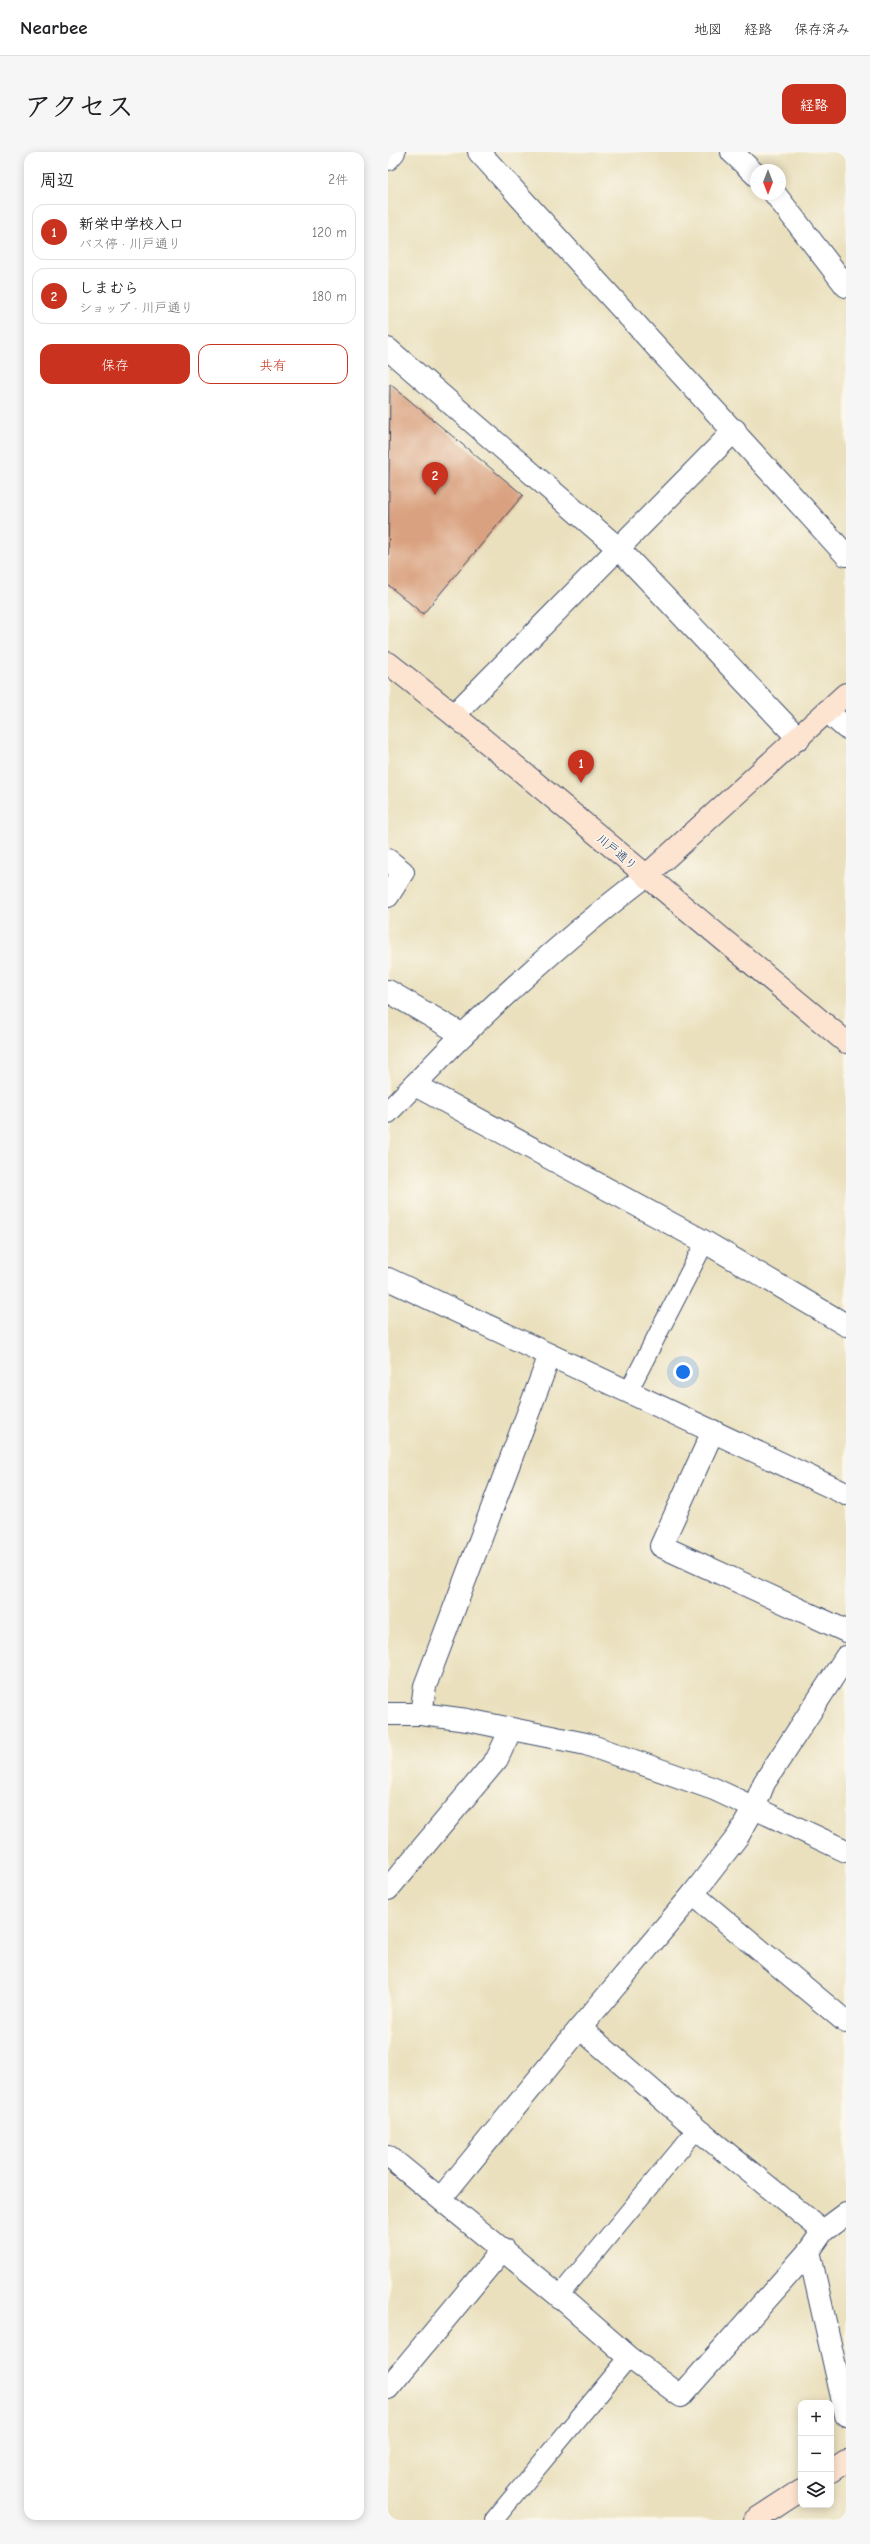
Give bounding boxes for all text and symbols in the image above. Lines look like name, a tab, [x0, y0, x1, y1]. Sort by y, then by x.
text: Nearbee	[20, 17, 88, 39]
text: 地図	[694, 21, 722, 38]
text: 経路	[744, 21, 772, 38]
text: 保存済み	[794, 21, 850, 38]
button: 経路	[782, 84, 846, 124]
text: アクセス	[24, 91, 134, 123]
north arrow	[750, 164, 786, 200]
text: 周辺	[40, 171, 74, 190]
text: 2件	[328, 172, 348, 187]
text: 新栄中学校入口	[79, 215, 184, 233]
text: 1	[51, 225, 57, 240]
text: 120 m	[312, 225, 347, 240]
text: バス停 · 川戸通り	[79, 236, 181, 251]
text: しまむら	[79, 279, 139, 297]
text: 2	[51, 289, 57, 304]
text: 180 m	[312, 289, 347, 304]
text: ショップ · 川戸通り	[79, 300, 193, 315]
button: 保存	[40, 344, 190, 384]
button: 共有	[198, 344, 348, 384]
pin: 2	[422, 462, 448, 495]
pin: 1	[568, 750, 594, 783]
street label: 川戸通り	[594, 831, 640, 873]
your location	[673, 1362, 693, 1382]
map controls	[798, 2400, 834, 2508]
button: +	[798, 2400, 834, 2436]
button: −	[798, 2436, 834, 2472]
button: layers	[798, 2472, 834, 2508]

